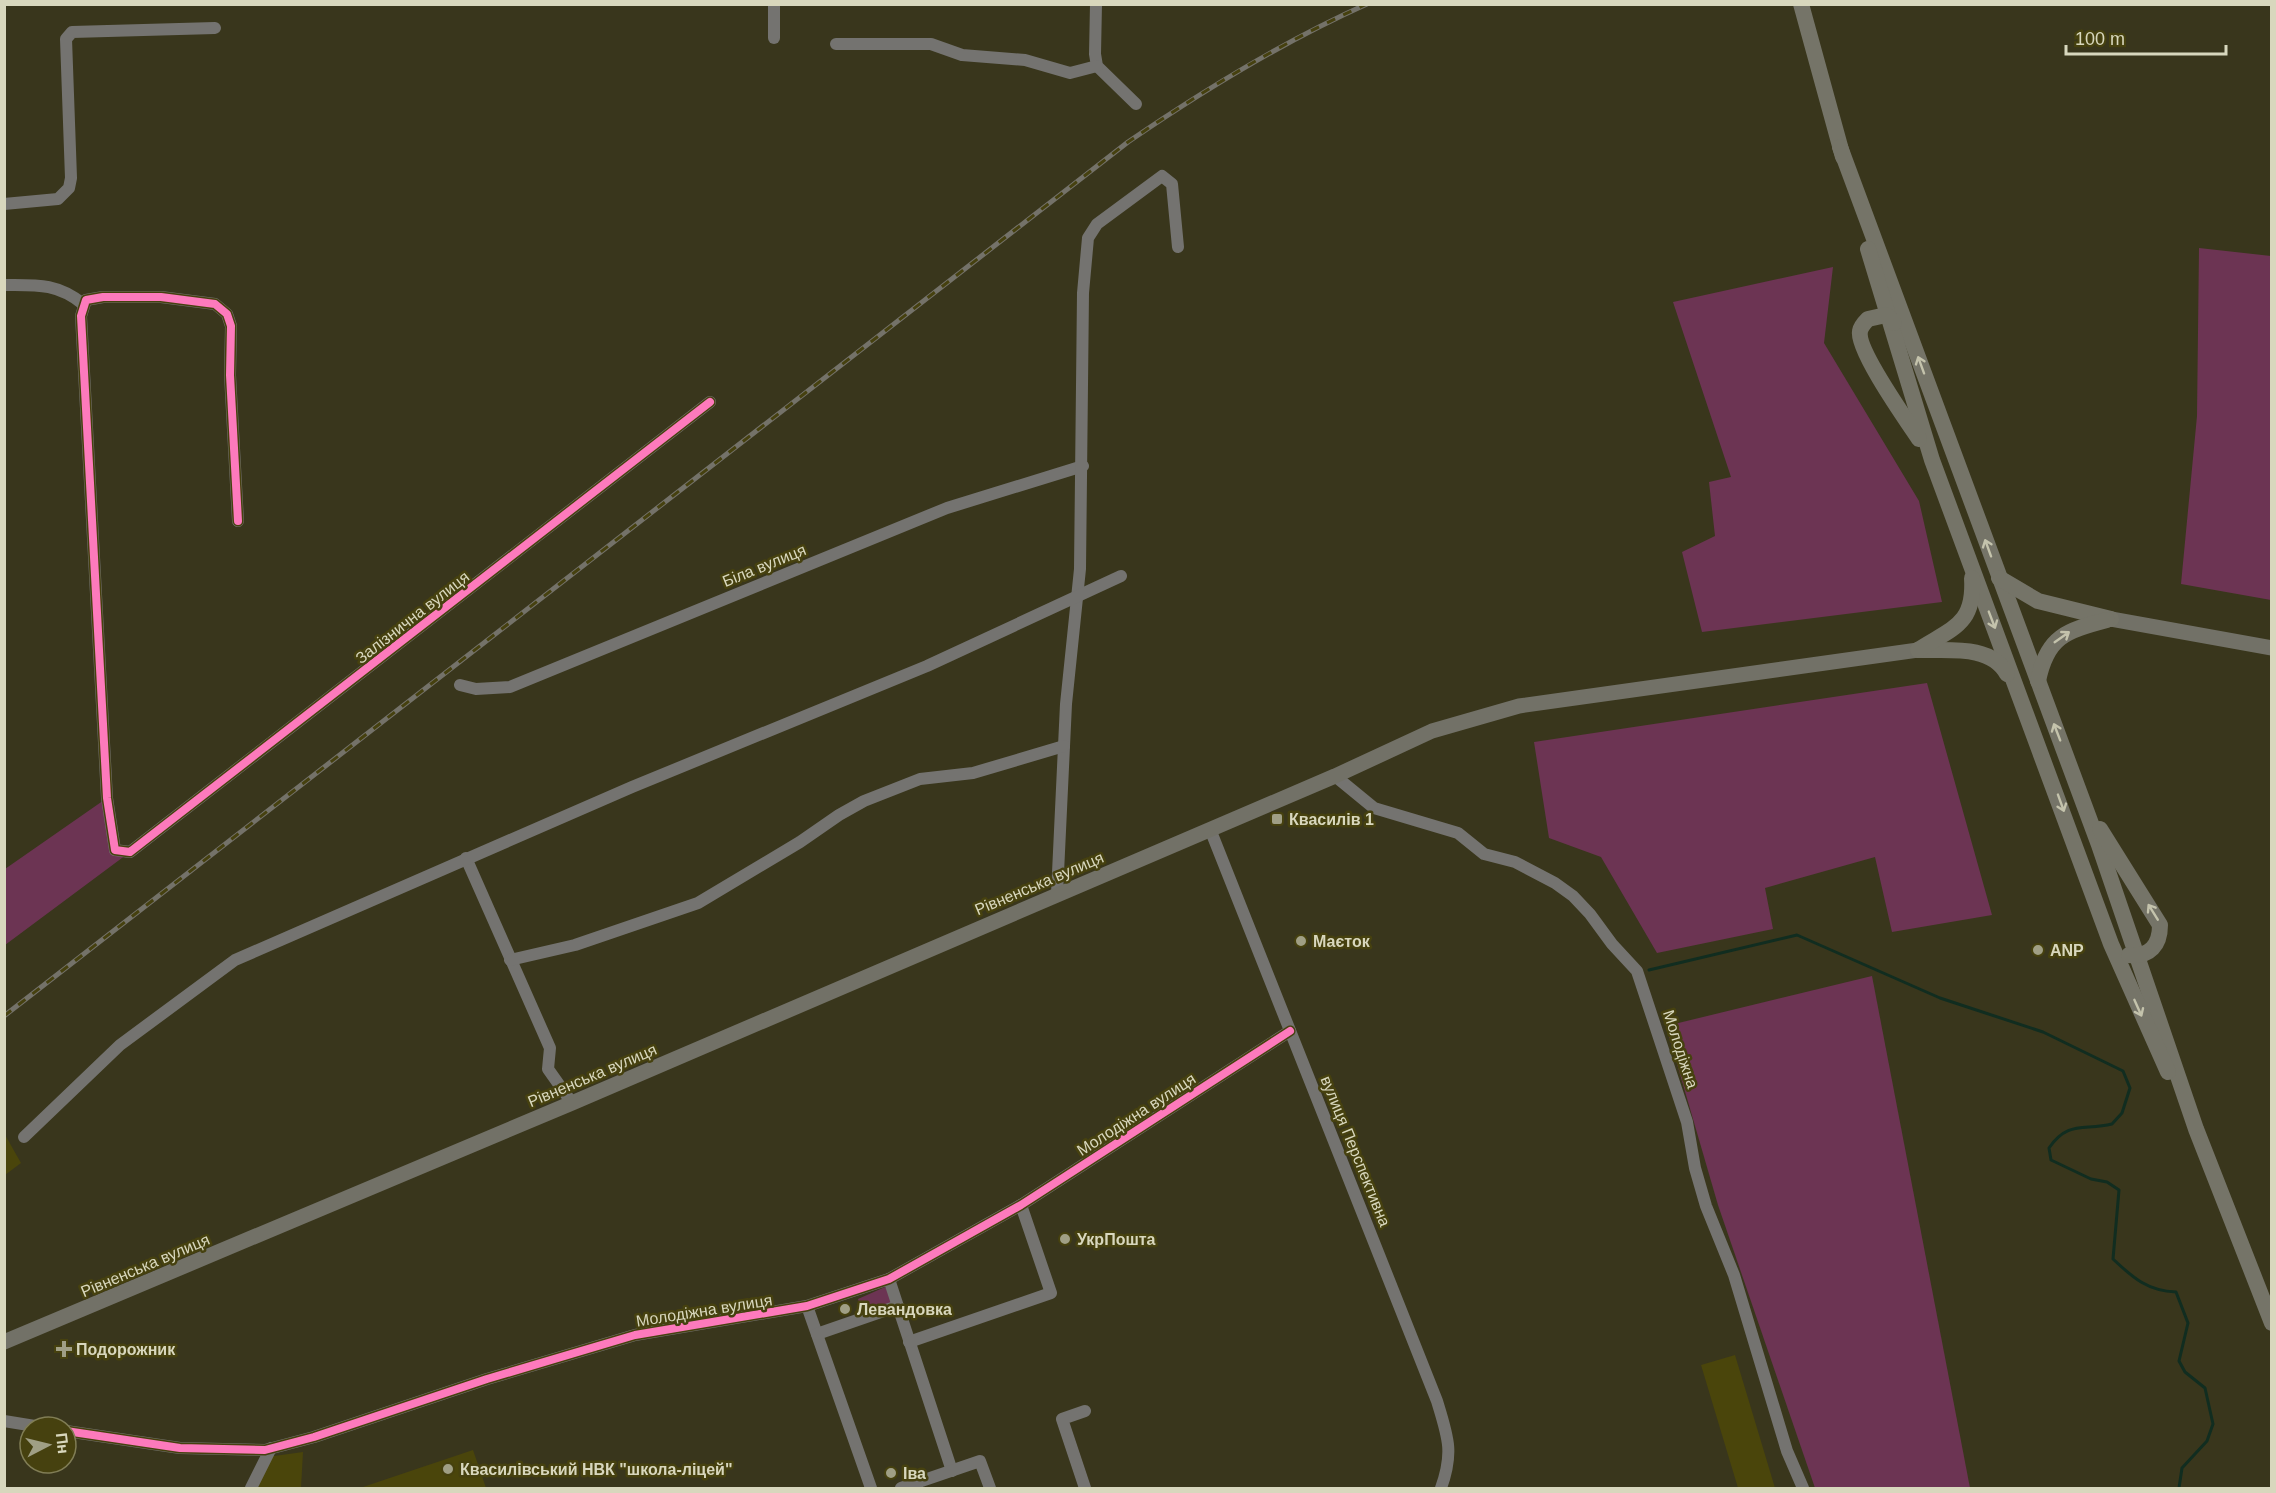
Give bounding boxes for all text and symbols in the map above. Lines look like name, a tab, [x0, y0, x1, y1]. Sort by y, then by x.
scale bar	[2066, 18, 2226, 56]
text: 100 m	[2075, 29, 2125, 49]
one-way arrow	[1914, 356, 1925, 375]
one-way arrow	[1981, 539, 1992, 558]
street label: Біла вулиця	[720, 541, 808, 590]
street label: Залізнична вулиця	[352, 568, 472, 667]
one-way arrow	[1987, 610, 1998, 629]
one-way arrow	[2054, 631, 2070, 643]
one-way arrow	[2051, 724, 2062, 742]
one-way arrow	[2056, 793, 2067, 811]
place label: Квасилів 1	[1289, 811, 1374, 828]
marker: Квасилів 1	[1270, 812, 1284, 826]
street label: Рівненська вулиця	[972, 849, 1106, 918]
one-way arrow	[2147, 903, 2160, 920]
place label: Маєток	[1313, 933, 1371, 950]
marker: Маєток	[1294, 934, 1308, 948]
place label: ANP	[2050, 942, 2084, 959]
marker: ANP	[2031, 943, 2045, 957]
one-way arrow	[2133, 999, 2144, 1017]
street label: Молодіжна	[1660, 1008, 1701, 1091]
street label: Рівненська вулиця	[525, 1041, 659, 1110]
street label: Молодіжна вулиця	[1074, 1070, 1199, 1159]
street label: вулиця Перспективна	[1318, 1073, 1394, 1229]
street label: Рівненська вулиця	[78, 1231, 212, 1300]
place label: УкрПошта	[1077, 1231, 1156, 1248]
marker: УкрПошта	[1058, 1232, 1072, 1246]
street label: Молодіжна вулиця	[635, 1291, 773, 1330]
place label: Левандовка	[857, 1301, 952, 1318]
marker: Левандовка	[838, 1302, 852, 1316]
place label: Подорожник	[76, 1341, 176, 1358]
marker: Подорожник	[57, 1342, 71, 1356]
north arrow	[18, 1415, 78, 1475]
text: Пн	[53, 1432, 72, 1455]
place label: Квасилівський НВК "школа-ліцей"	[460, 1461, 733, 1478]
marker: Квасилівський НВК "школа-ліцей"	[441, 1462, 455, 1476]
place label: Іва	[903, 1465, 926, 1482]
marker: Іва	[884, 1466, 898, 1480]

